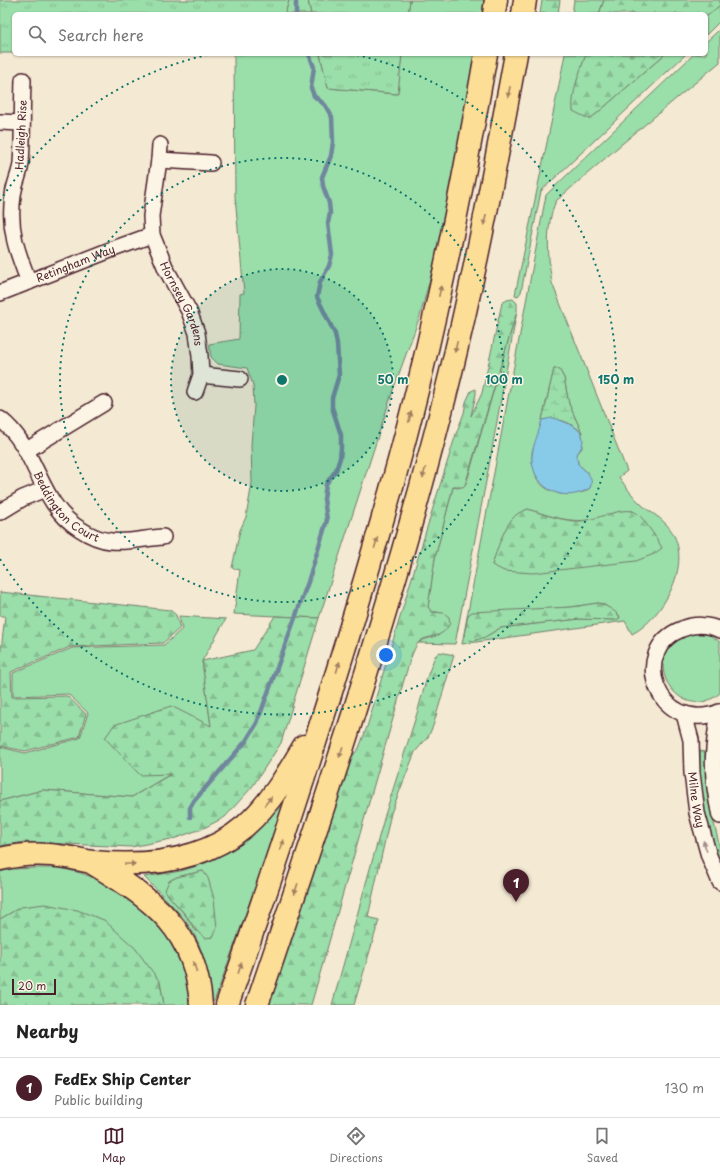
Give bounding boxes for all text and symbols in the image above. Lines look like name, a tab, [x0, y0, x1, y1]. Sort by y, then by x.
search box	[12, 12, 708, 56]
icon: search	[26, 23, 48, 45]
text: Search here	[58, 23, 144, 46]
one-way arrow	[505, 86, 511, 98]
street label: Hadleigh Rise	[10, 99, 31, 171]
one-way arrow	[481, 214, 487, 226]
street label: Retingham Way	[33, 240, 117, 286]
street label: Hornsey Gardens	[156, 259, 208, 347]
one-way arrow	[437, 285, 443, 297]
one-way arrow	[453, 341, 459, 353]
text: 50 m	[377, 370, 409, 388]
text: 100 m	[485, 370, 523, 388]
text: 150 m	[598, 370, 634, 388]
centre of rings	[275, 373, 289, 387]
one-way arrow	[407, 411, 413, 423]
one-way arrow	[421, 467, 427, 479]
street label: Beddington Court	[30, 468, 102, 546]
one-way arrow	[373, 536, 379, 548]
your location	[376, 645, 396, 665]
one-way arrow	[335, 661, 341, 673]
one-way arrow	[338, 746, 344, 758]
street label: Milne Way	[684, 771, 710, 830]
one-way arrow	[264, 796, 273, 806]
one-way arrow	[279, 839, 285, 851]
one-way arrow	[702, 840, 708, 852]
one-way arrow	[124, 861, 137, 867]
pin: 1	[503, 869, 529, 902]
one-way arrow	[293, 883, 299, 895]
one-way arrow	[192, 960, 198, 972]
one-way arrow	[237, 962, 243, 974]
scale bar	[12, 977, 56, 996]
text: 20 m	[18, 977, 46, 994]
text: Nearby	[16, 1018, 78, 1044]
text: FedEx Ship Center	[54, 1067, 191, 1090]
text: 1	[26, 1078, 32, 1097]
text: 130 m	[665, 1078, 704, 1097]
text: Public building	[54, 1090, 143, 1109]
tab: Map	[102, 1125, 125, 1166]
tab: Directions	[329, 1125, 383, 1166]
tab: Saved	[587, 1125, 618, 1166]

